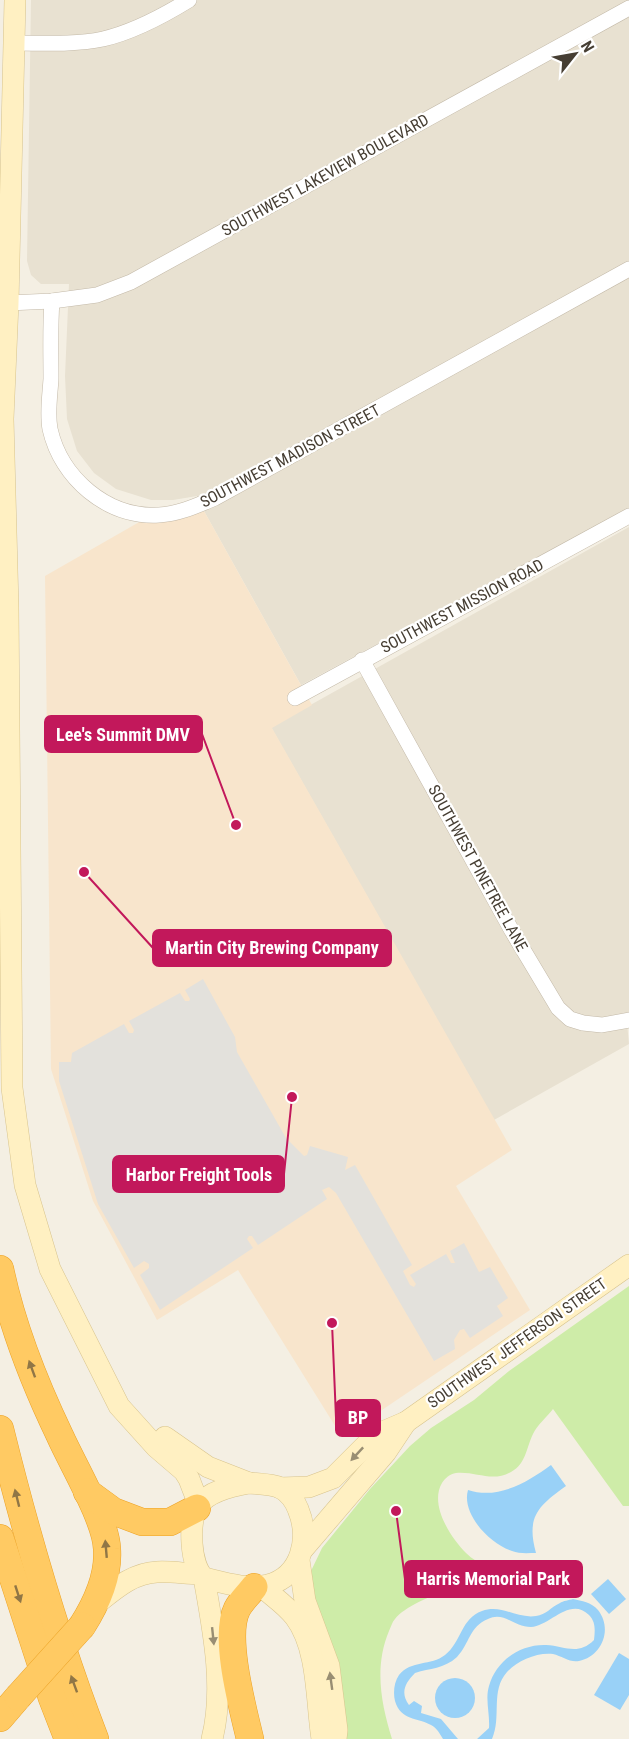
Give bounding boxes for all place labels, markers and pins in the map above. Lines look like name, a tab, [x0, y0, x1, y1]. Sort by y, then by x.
callout: Lee's Summit DMV	[45, 716, 202, 752]
callout: Martin City Brewing Company	[153, 930, 391, 966]
callout: Harbor Freight Tools	[113, 1156, 284, 1192]
callout: BP	[336, 1400, 380, 1436]
callout: Harris Memorial Park	[405, 1561, 582, 1597]

